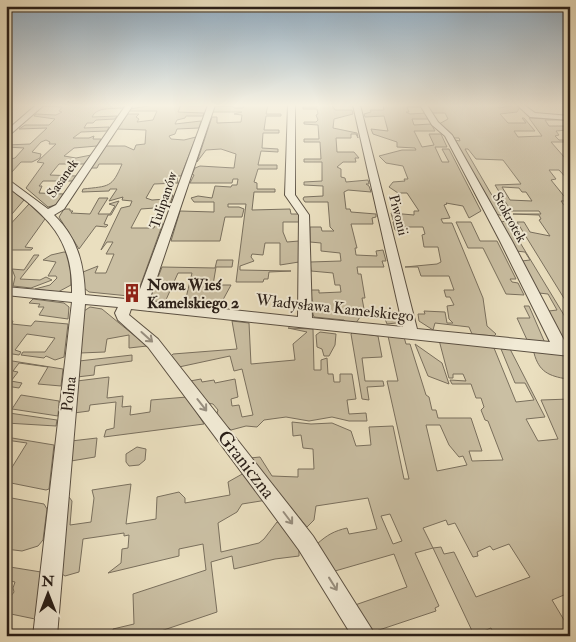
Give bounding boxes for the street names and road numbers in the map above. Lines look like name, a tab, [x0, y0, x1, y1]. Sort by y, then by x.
street label: Sasanek	[43, 155, 82, 201]
street label: Tulipanów	[146, 169, 182, 231]
street label: Stokrotek	[489, 189, 530, 246]
street label: Piwonii	[385, 193, 412, 238]
street label: Władysława Kamelskiego	[254, 290, 415, 326]
street label: Polna	[57, 375, 81, 413]
street label: Graniczna	[212, 426, 280, 504]

